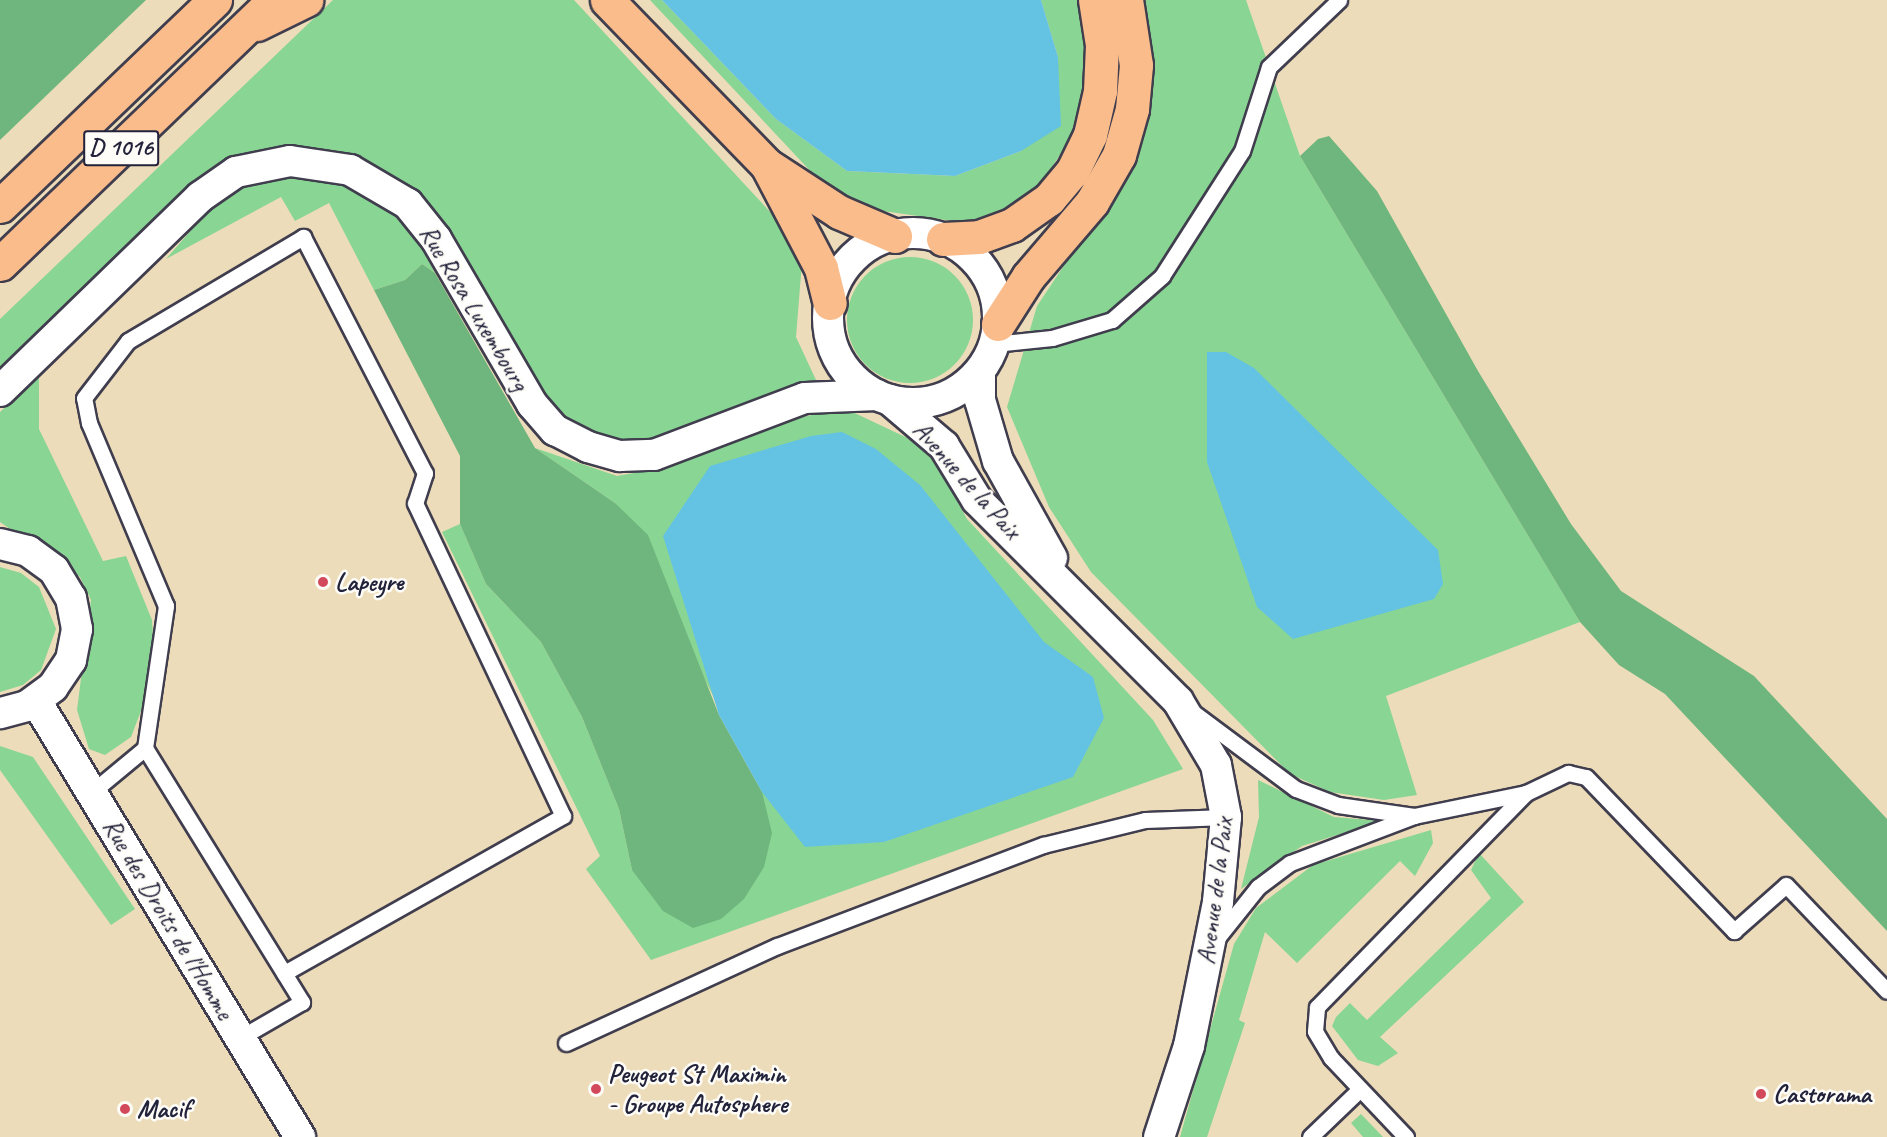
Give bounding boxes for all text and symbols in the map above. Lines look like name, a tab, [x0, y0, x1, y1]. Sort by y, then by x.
road number: D 1016	[82, 127, 160, 169]
street label: Rue Rosa Luxembourg	[412, 219, 536, 397]
street label: Avenue de la Paix	[905, 414, 1029, 546]
place label: Lapeyre	[335, 566, 403, 598]
marker: Lapeyre	[316, 575, 330, 589]
street label: Rue des Droits de l'Homme	[96, 813, 240, 1025]
street label: Avenue de la Paix	[1190, 815, 1240, 967]
place label: Peugeot St Maximin - Groupe Autosphere	[608, 1058, 787, 1120]
place label: Castorama	[1773, 1078, 1871, 1110]
marker: Peugeot St Maximin - Groupe Autosphere	[589, 1082, 603, 1096]
marker: Castorama	[1754, 1087, 1768, 1101]
place label: Macif	[137, 1093, 190, 1125]
marker: Macif	[118, 1102, 132, 1116]

